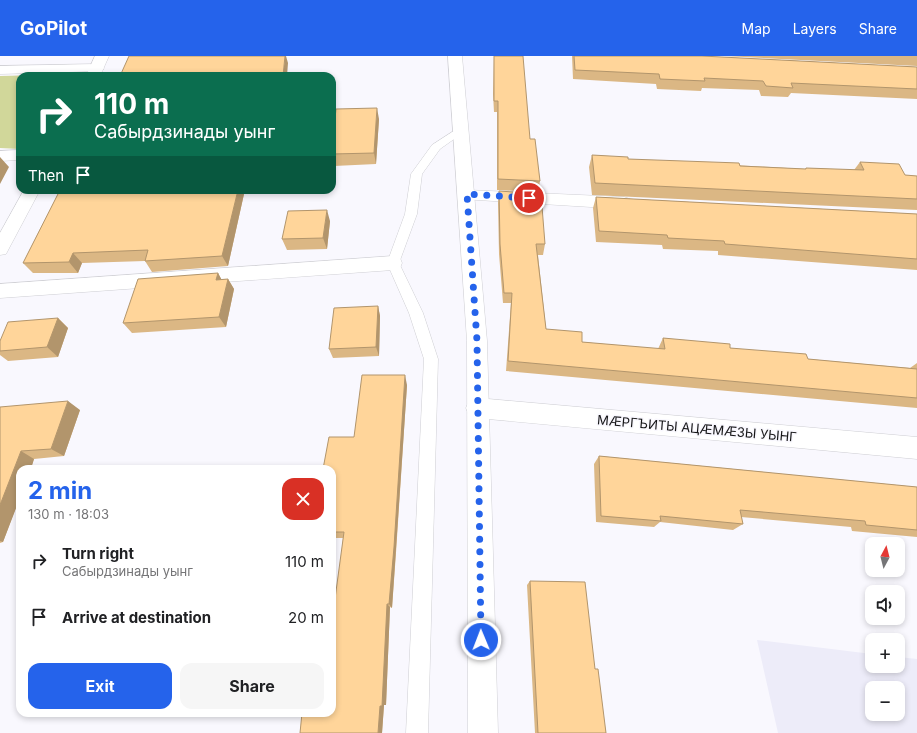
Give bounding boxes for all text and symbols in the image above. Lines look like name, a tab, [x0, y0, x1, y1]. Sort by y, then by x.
text: GoPilot	[20, 17, 87, 40]
text: Map	[742, 20, 771, 37]
text: Layers	[793, 20, 837, 37]
text: Share	[859, 20, 897, 37]
text: 110 m	[94, 87, 169, 121]
icon: right	[28, 88, 80, 140]
text: Сабырдзинады уынг	[94, 121, 275, 142]
icon: arrive	[72, 164, 94, 186]
text: Then	[28, 166, 64, 185]
pin	[512, 181, 546, 215]
icon: arrive	[518, 187, 540, 209]
street label: МӔРГЪИТЫ АЦӔМӔЗЫ УЫНГ	[597, 411, 797, 445]
text: 2 min	[28, 476, 92, 505]
button: close	[282, 478, 324, 520]
text: 130 m · 18:03	[28, 506, 109, 522]
north arrow	[865, 537, 905, 577]
map controls	[865, 537, 905, 721]
text: Turn right	[62, 544, 134, 563]
icon: right	[28, 550, 50, 572]
text: 110 m	[285, 552, 324, 571]
text: Сабырдзинады уынг	[62, 563, 193, 579]
button: sound	[865, 585, 905, 625]
icon: arrive	[28, 606, 50, 628]
text: Arrive at destination	[62, 608, 211, 627]
text: 20 m	[288, 608, 324, 627]
position arrow	[460, 619, 502, 661]
button: +	[865, 633, 905, 673]
button: Exit	[28, 663, 172, 709]
button: Share	[180, 663, 324, 709]
button: −	[865, 681, 905, 721]

